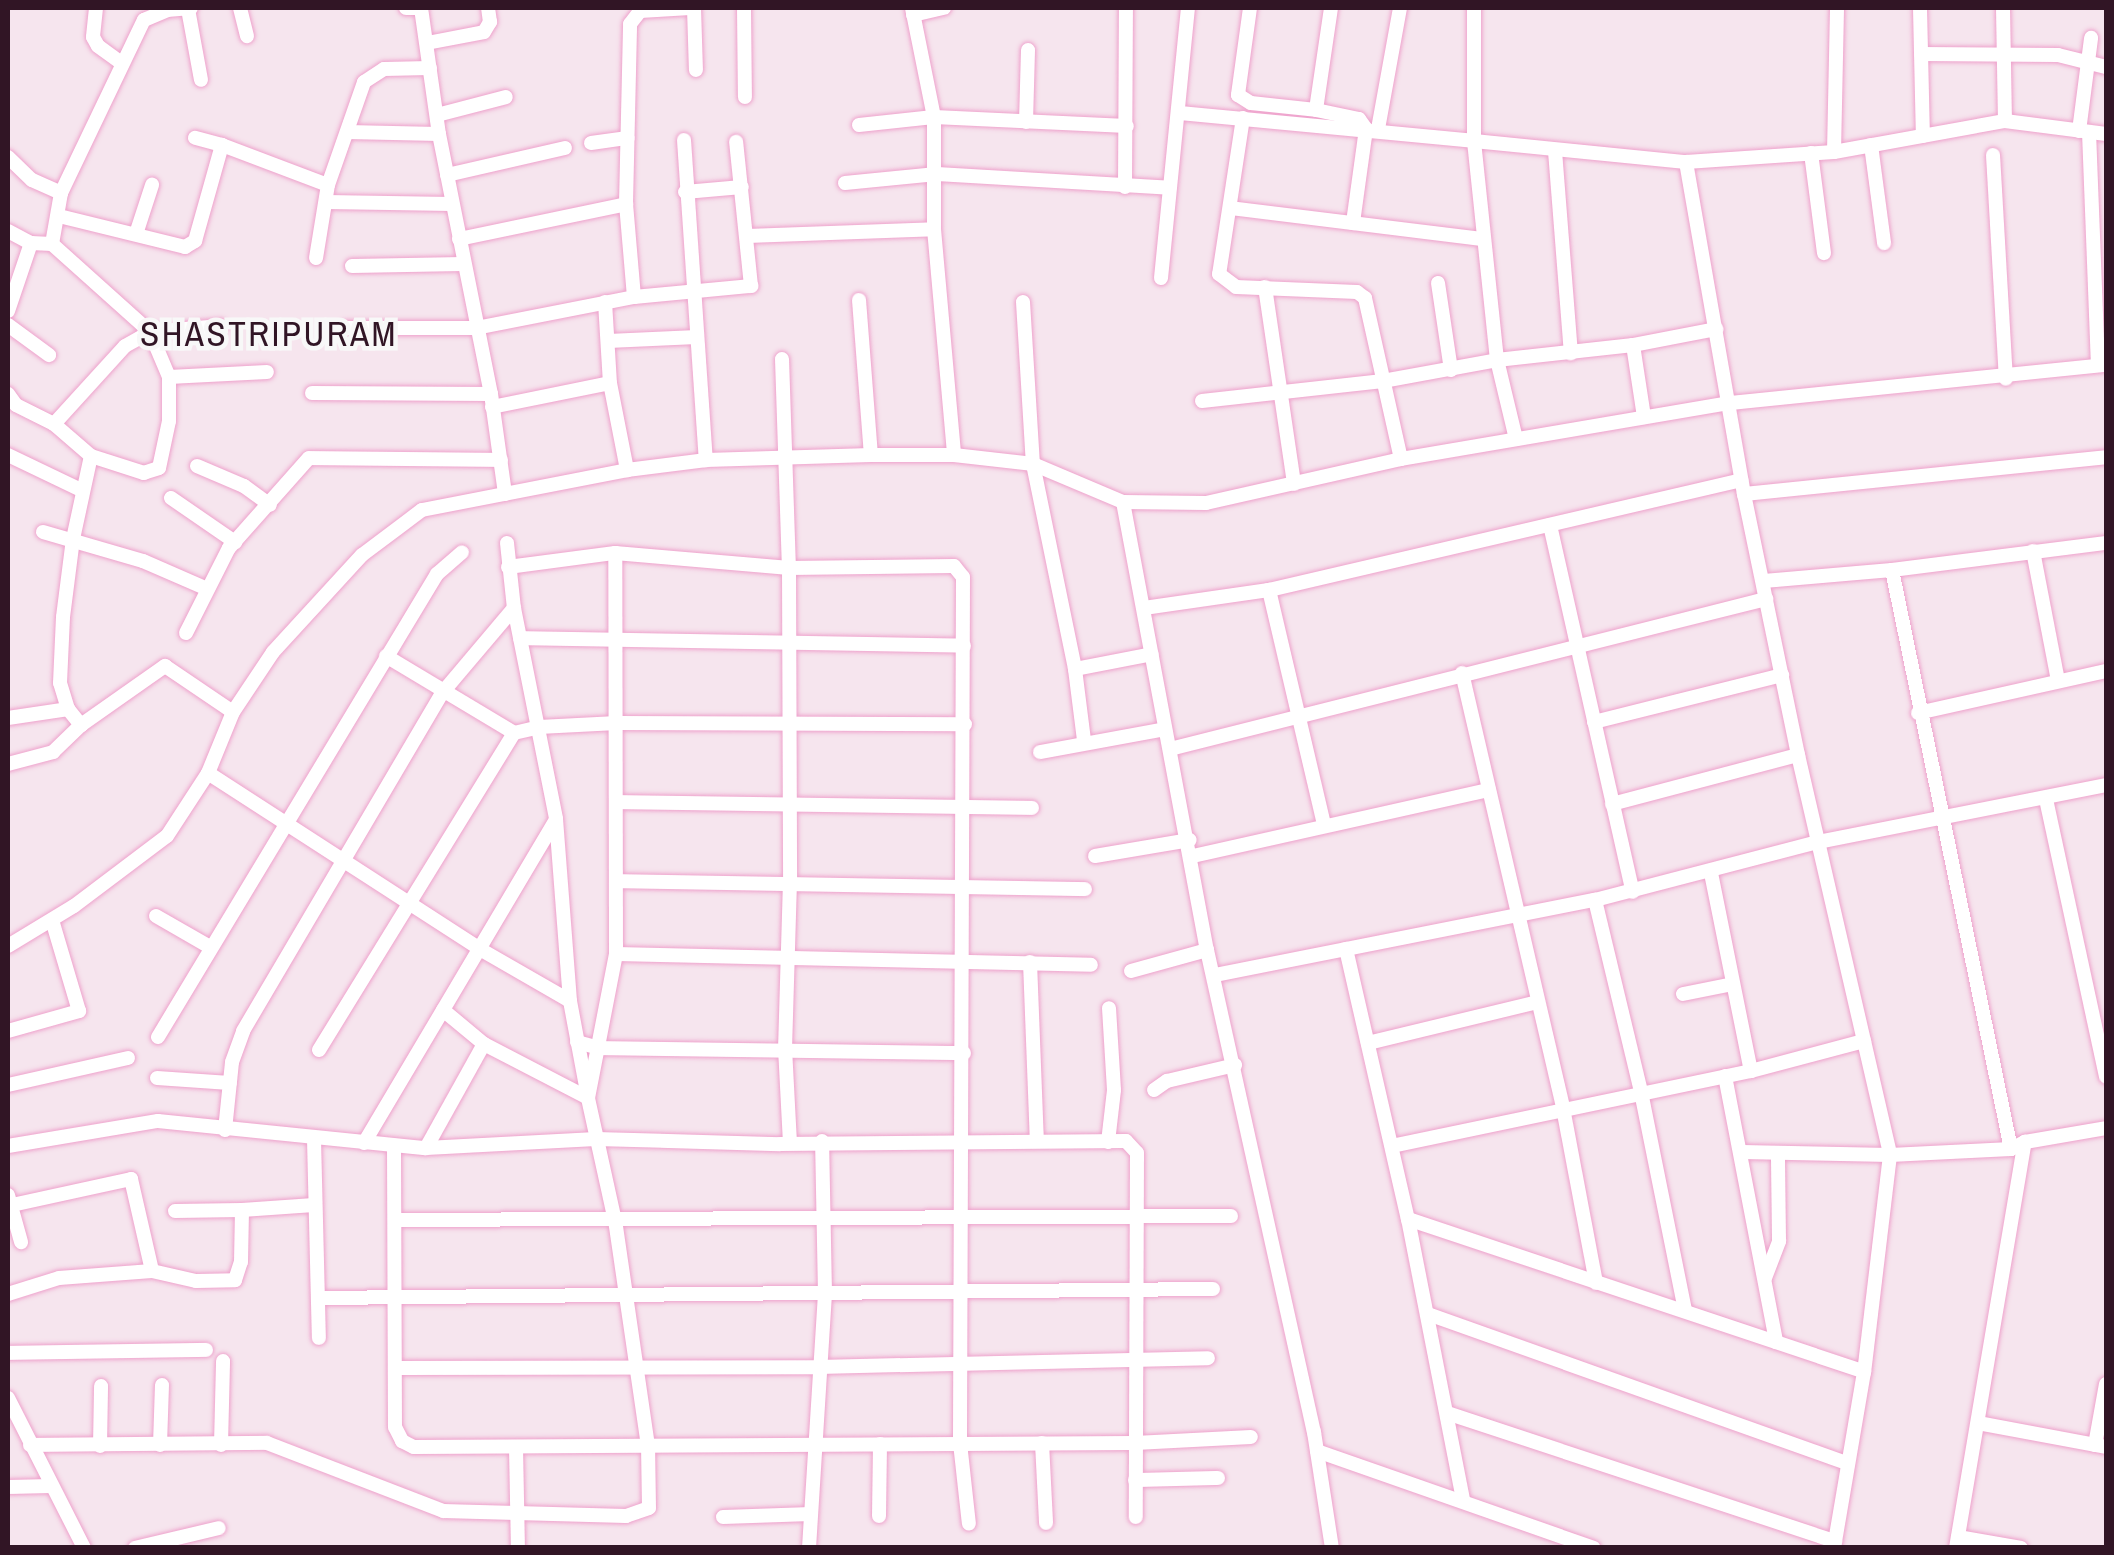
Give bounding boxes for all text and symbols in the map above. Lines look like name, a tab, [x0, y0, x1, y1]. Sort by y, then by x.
district label: SHASTRIPURAM	[140, 313, 398, 355]

